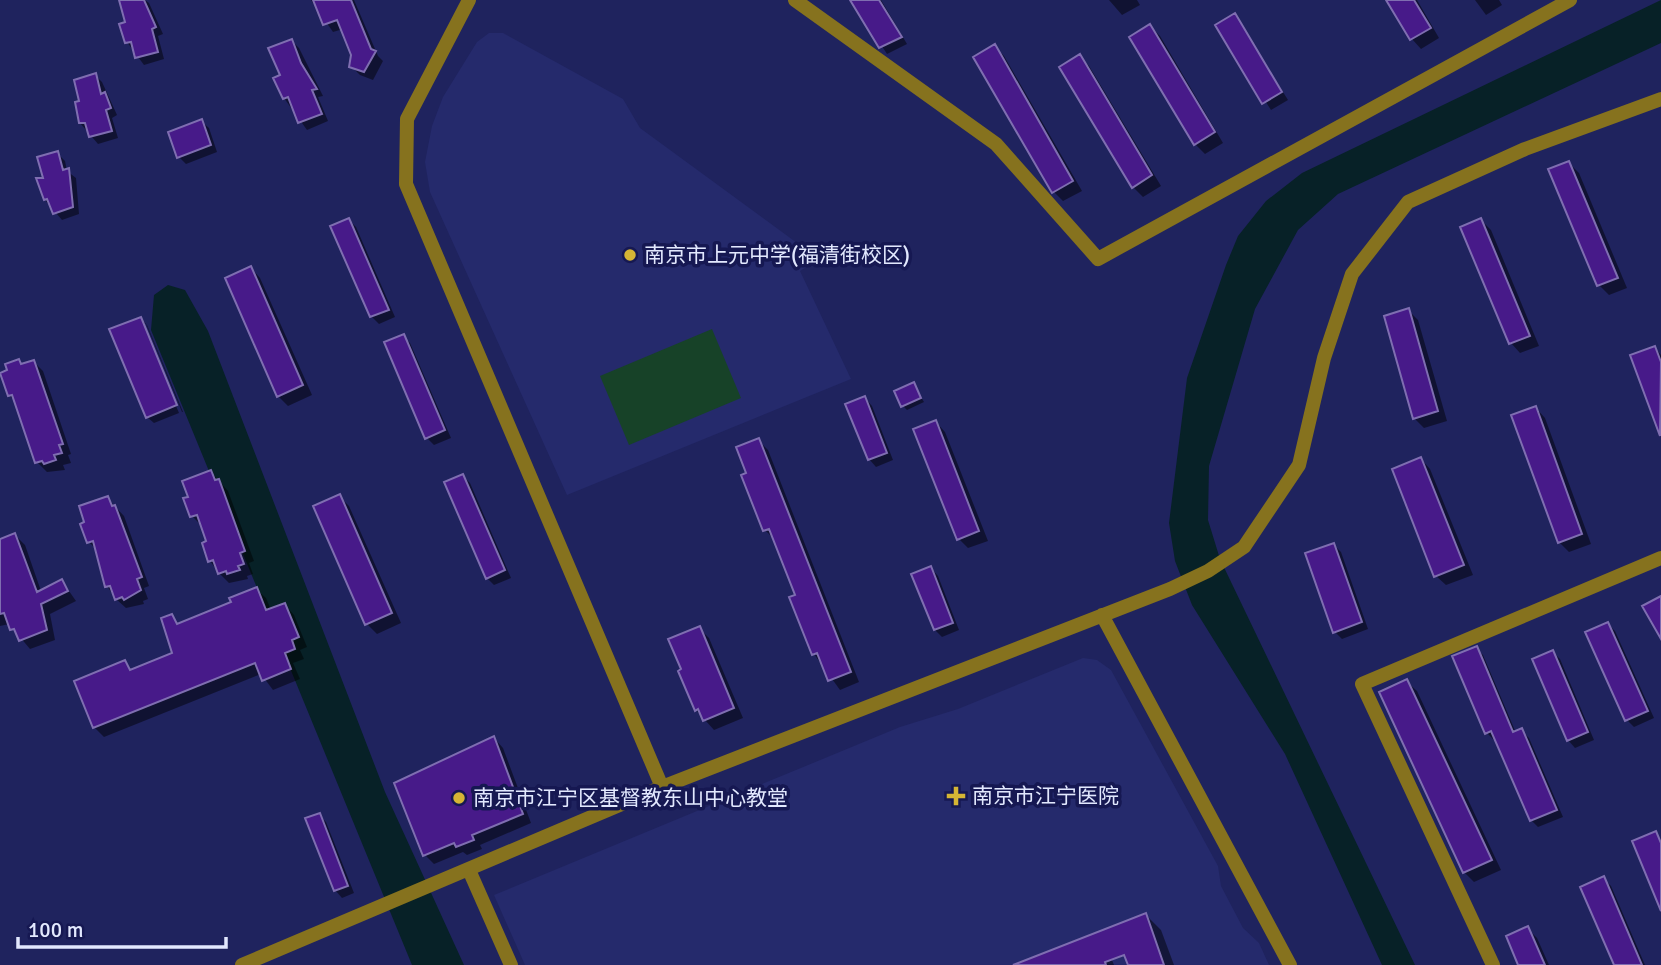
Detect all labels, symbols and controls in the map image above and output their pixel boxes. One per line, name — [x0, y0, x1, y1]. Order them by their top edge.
place label: 南京市上元中学(福清街校区) — [644, 242, 910, 268]
marker: 南京市上元中学(福清街校区) — [622, 247, 638, 263]
place label: 南京市江宁医院 — [972, 783, 1119, 809]
place label: 南京市江宁区基督教东山中心教堂 — [473, 785, 788, 811]
marker: 南京市江宁医院 — [946, 786, 966, 806]
marker: 南京市江宁区基督教东山中心教堂 — [451, 790, 467, 806]
scale bar — [18, 906, 226, 950]
text: 100 m — [28, 917, 83, 943]

